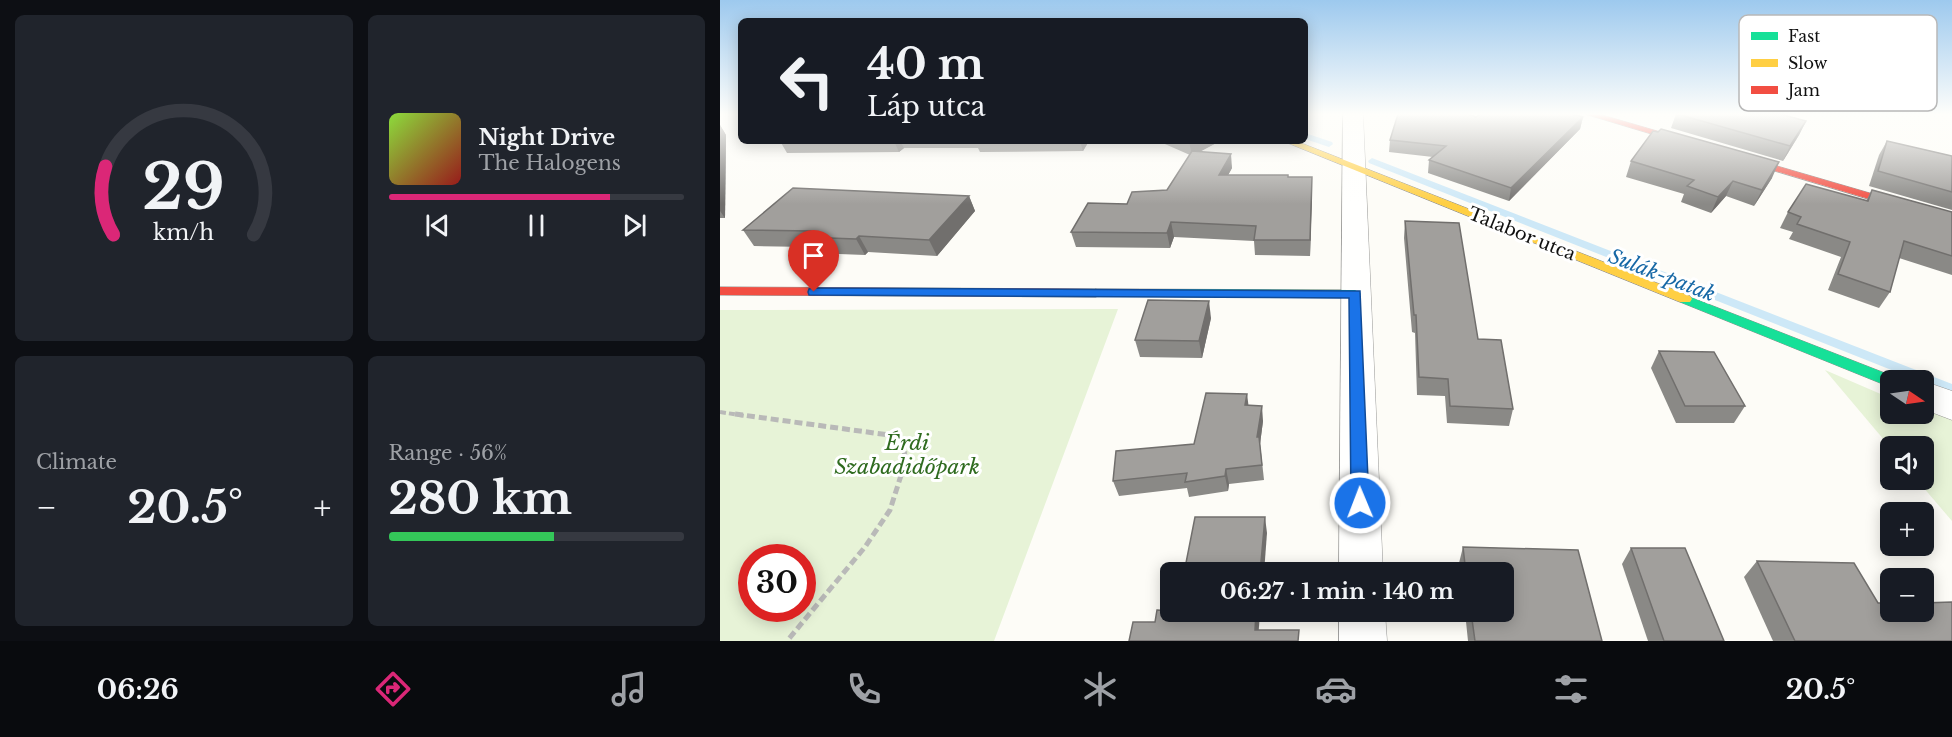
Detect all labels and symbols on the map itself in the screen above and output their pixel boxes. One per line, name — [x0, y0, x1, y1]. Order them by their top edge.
legend — [1739, 15, 1937, 111]
text: Fast — [1788, 26, 1820, 46]
text: Slow — [1788, 53, 1828, 73]
text: Jam — [1786, 80, 1820, 100]
street label: Talabor utca — [1465, 203, 1579, 266]
pin — [788, 230, 839, 292]
water label: Sulák-patak — [1605, 244, 1719, 306]
north arrow — [1880, 370, 1934, 424]
park label: Érdi Szabadidőpark — [834, 430, 980, 480]
position arrow — [1328, 471, 1392, 535]
speed limit sign: 30 — [738, 544, 816, 622]

